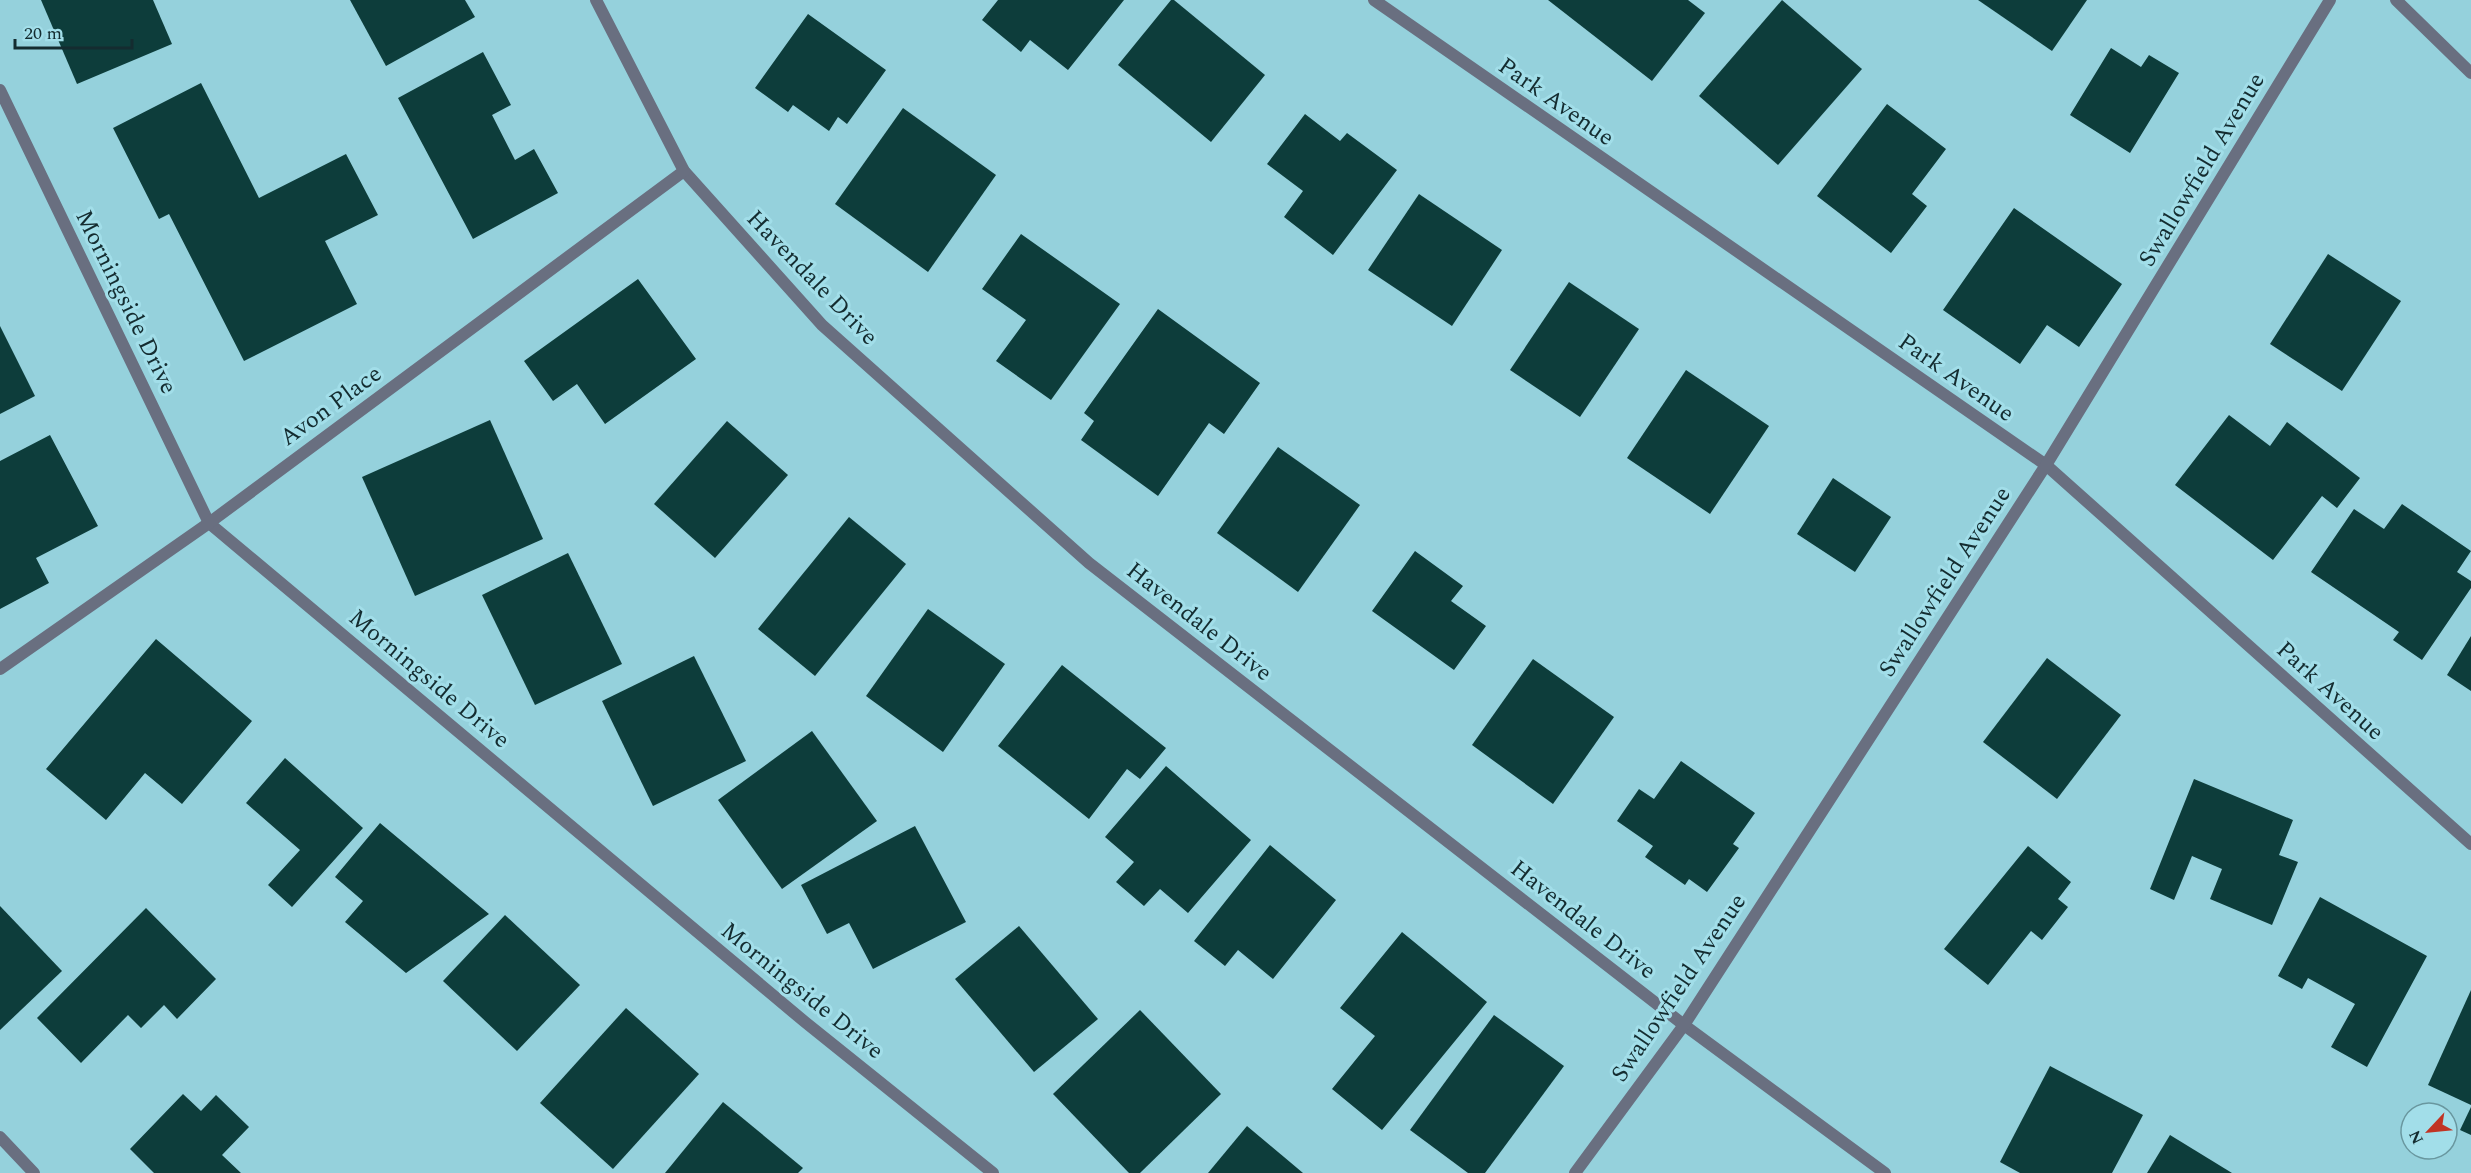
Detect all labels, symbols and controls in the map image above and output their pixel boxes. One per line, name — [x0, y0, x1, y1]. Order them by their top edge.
scale bar — [15, 12, 132, 50]
text: 20 m — [24, 20, 62, 47]
street label: Park Avenue — [1490, 49, 1622, 155]
street label: Swallowfield Avenue — [2130, 66, 2274, 274]
street label: Havendale Drive — [738, 202, 886, 354]
street label: Morningside Drive — [66, 204, 186, 400]
street label: Park Avenue — [1890, 325, 2022, 431]
street label: Avon Place — [272, 357, 390, 455]
street label: Swallowfield Avenue — [1870, 479, 2020, 685]
street label: Havendale Drive — [1118, 553, 1280, 691]
street label: Morningside Drive — [340, 601, 518, 757]
street label: Park Avenue — [2268, 633, 2392, 749]
street label: Havendale Drive — [1502, 851, 1664, 989]
street label: Swallowfield Avenue — [1602, 886, 1756, 1090]
street label: Morningside Drive — [712, 914, 892, 1068]
north arrow — [2399, 1101, 2459, 1161]
text: N — [2403, 1126, 2430, 1148]

